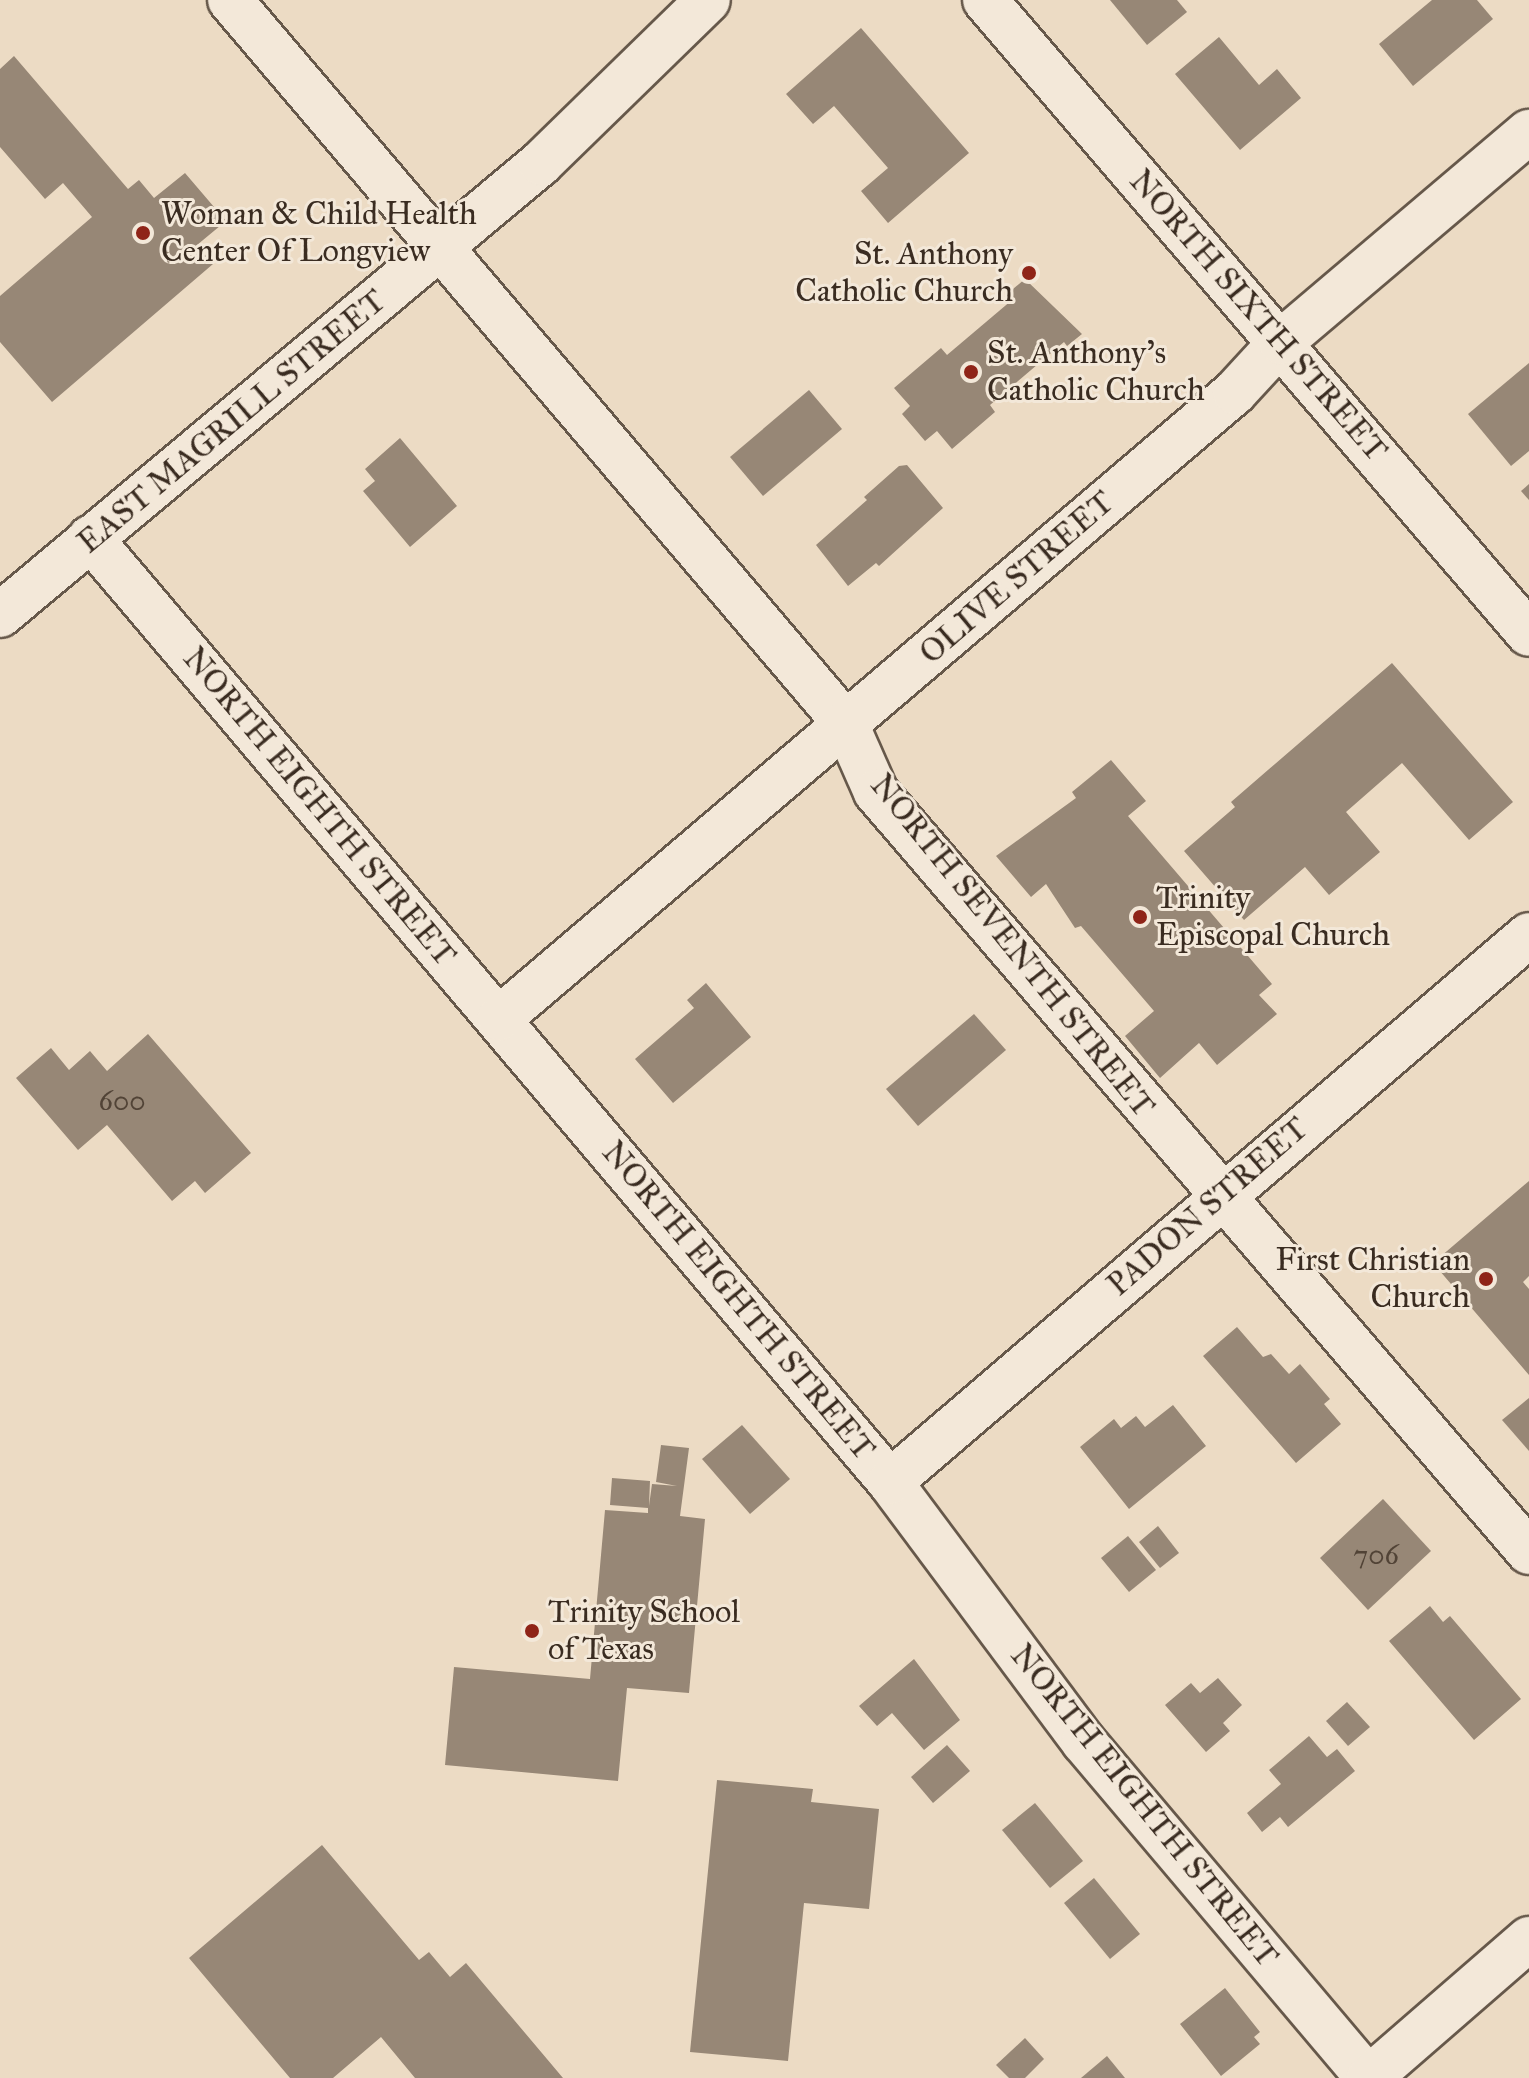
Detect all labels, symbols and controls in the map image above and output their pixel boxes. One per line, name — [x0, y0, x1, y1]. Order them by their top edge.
street label: NORTH SIXTH STREET — [1121, 162, 1395, 470]
place label: Woman & Child Health Center Of Longview — [161, 196, 477, 271]
marker: Woman & Child Health Center Of Longview — [132, 222, 154, 244]
place label: St. Anthony Catholic Church — [795, 236, 1013, 311]
marker: St. Anthony Catholic Church — [1020, 264, 1038, 282]
street label: EAST MAGRILL STREET — [70, 282, 394, 562]
place label: St. Anthony's Catholic Church — [987, 335, 1205, 410]
marker: St. Anthony's Catholic Church — [962, 363, 980, 381]
street label: OLIVE STREET — [912, 483, 1122, 673]
street label: NORTH EIGHTH STREET — [175, 640, 463, 974]
street label: NORTH SEVENTH STREET — [862, 767, 1162, 1125]
place label: Trinity Episcopal Church — [1156, 880, 1390, 955]
marker: Trinity Episcopal Church — [1131, 908, 1149, 926]
house number: 600 — [99, 1084, 145, 1118]
street label: PADON STREET — [1100, 1110, 1316, 1304]
street label: NORTH EIGHTH STREET — [594, 1134, 882, 1468]
place label: First Christian Church — [1275, 1242, 1470, 1317]
marker: First Christian Church — [1477, 1270, 1495, 1288]
house number: 706 — [1353, 1538, 1399, 1572]
place label: Trinity School of Texas — [548, 1594, 740, 1669]
marker: Trinity School of Texas — [523, 1622, 541, 1640]
street label: NORTH EIGHTH STREET — [1002, 1637, 1286, 1975]

